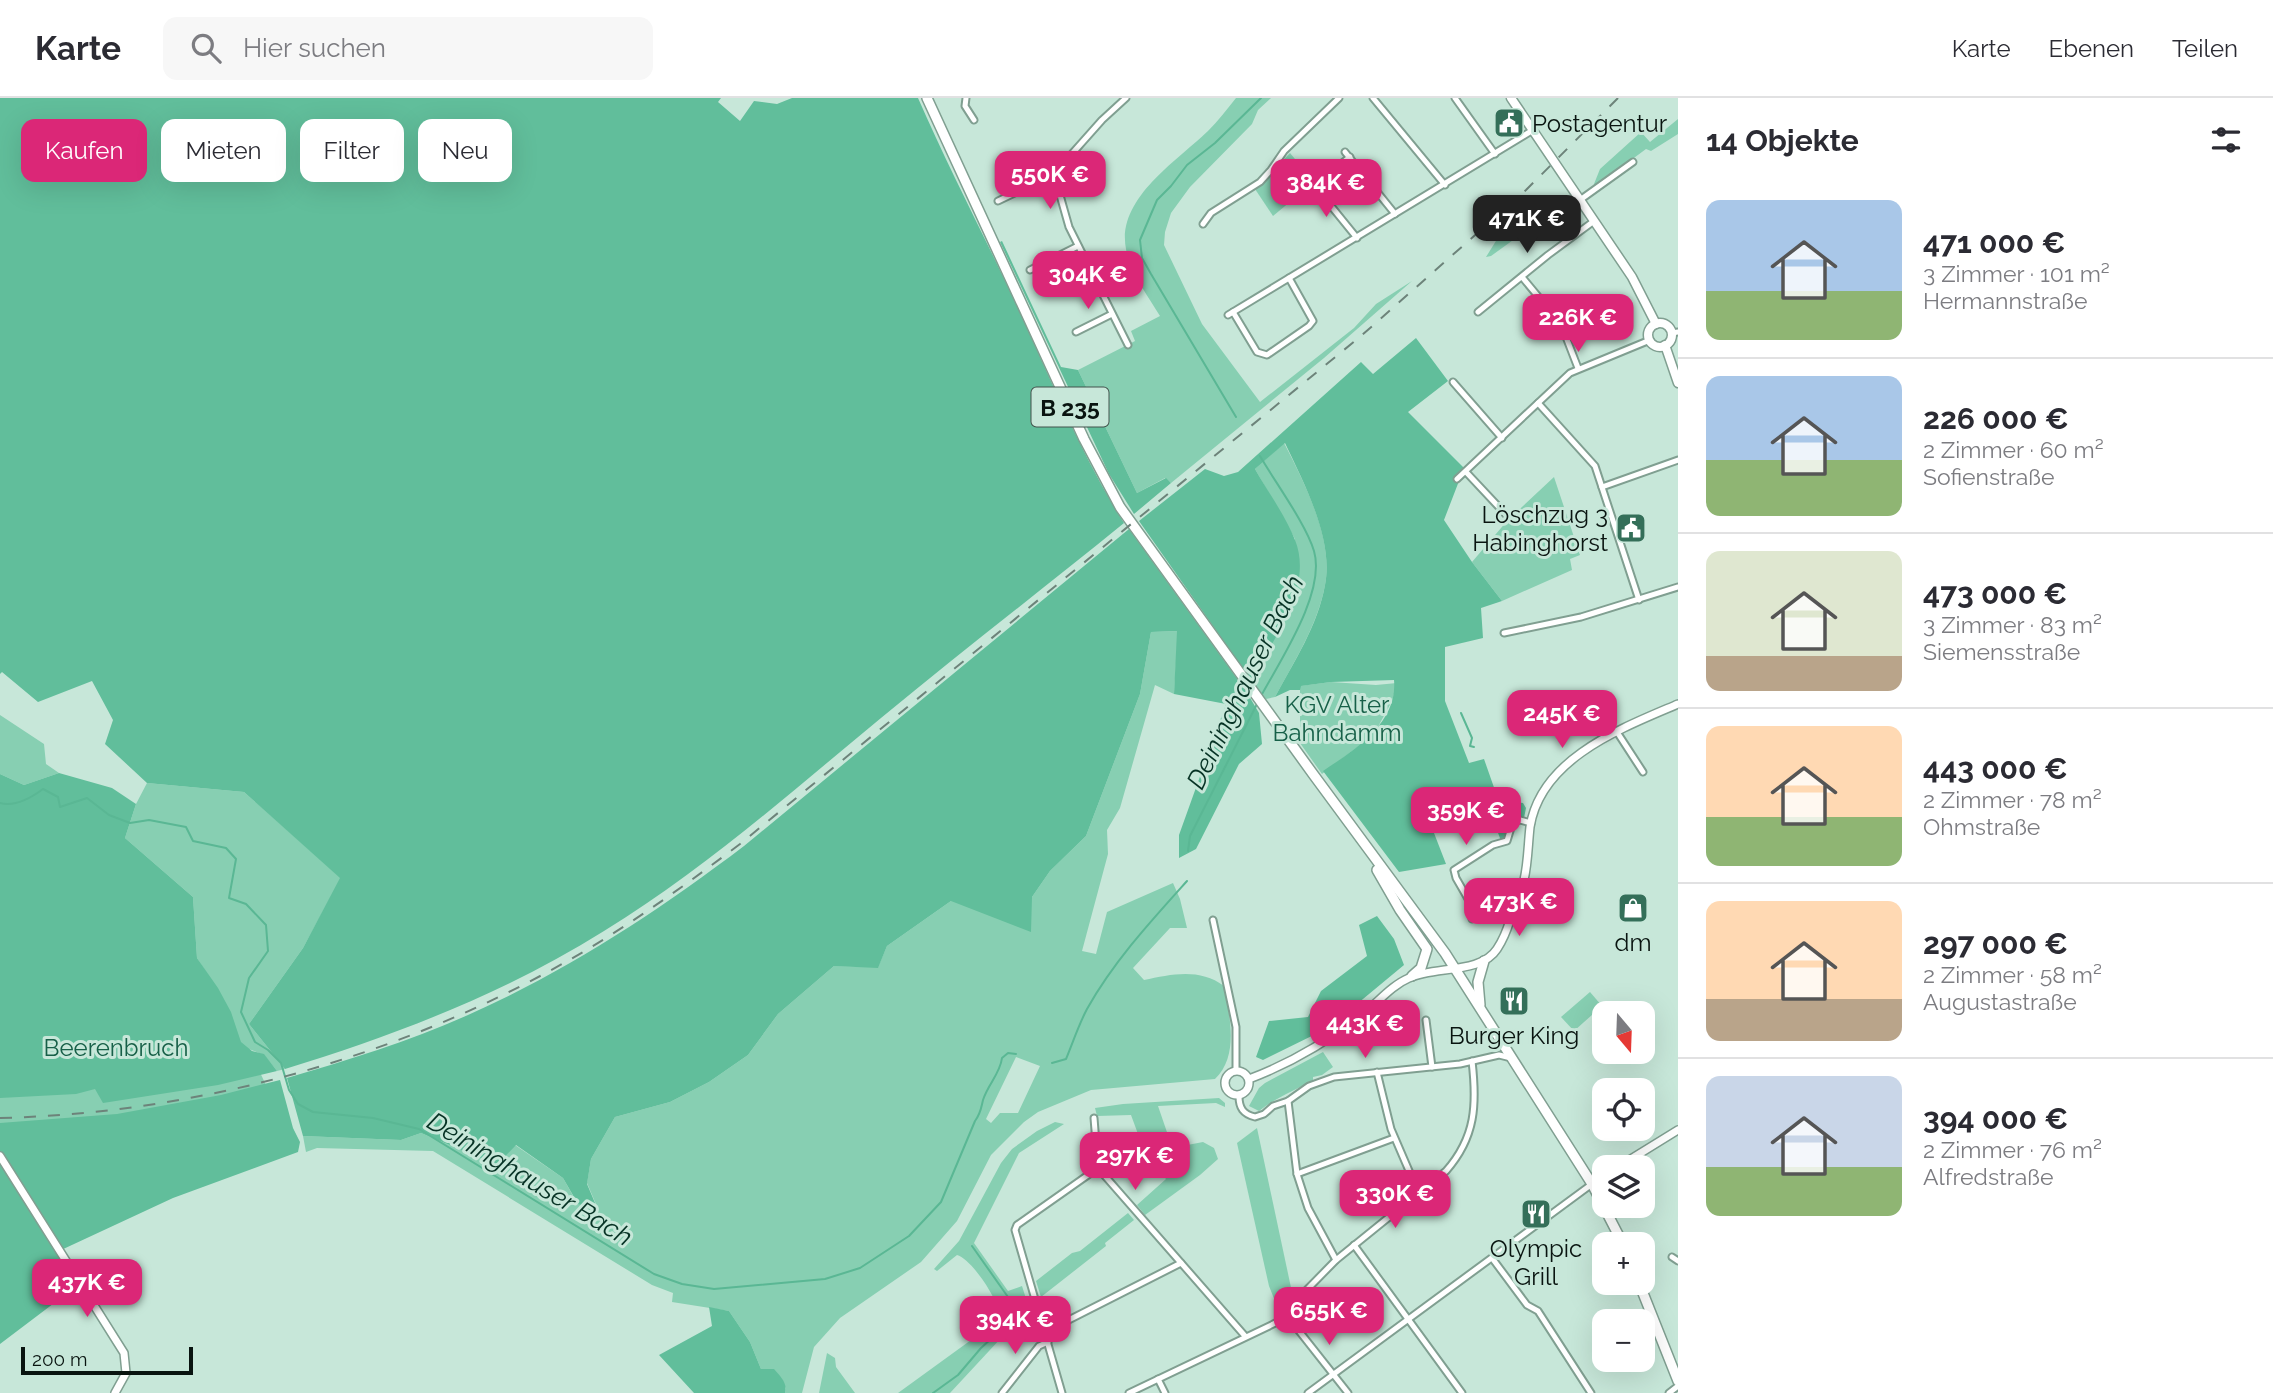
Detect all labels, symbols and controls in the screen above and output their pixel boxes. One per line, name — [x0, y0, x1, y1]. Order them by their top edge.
search box — [163, 17, 653, 80]
text: Karte — [35, 29, 121, 68]
icon: search — [187, 29, 225, 67]
text: Hier suchen — [243, 33, 386, 63]
text: Karte — [1952, 34, 2011, 63]
text: Ebenen — [2049, 34, 2134, 63]
text: Teilen — [2172, 34, 2238, 63]
public building icon: Postagentur — [1492, 106, 1526, 140]
place label: Postagentur — [1532, 109, 1668, 138]
chip: Kaufen — [21, 119, 147, 182]
chip: Mieten — [161, 119, 286, 182]
chip: Filter — [300, 119, 404, 182]
chip: Neu — [418, 119, 512, 182]
icon: filters — [2207, 121, 2245, 159]
text: 14 Objekte — [1706, 123, 1859, 158]
pin: 550K € — [993, 152, 1107, 211]
pin: 384K € — [1269, 159, 1383, 219]
text: 550K € — [1011, 160, 1089, 187]
text: 384K € — [1287, 168, 1365, 195]
pin: 471K € — [1470, 195, 1584, 255]
text: 471K € — [1489, 204, 1565, 231]
text: 471 000 € — [1923, 225, 2065, 260]
icon: home — [1762, 228, 1846, 312]
pin: 304K € — [1031, 252, 1145, 311]
text: 304K € — [1048, 260, 1128, 287]
text: 3 Zimmer · 101 m² — [1923, 260, 2110, 287]
text: Hermannstraße — [1923, 287, 2087, 314]
pin: 226K € — [1521, 294, 1635, 354]
text: 226K € — [1539, 303, 1617, 330]
road number: B 235 — [1032, 388, 1108, 426]
text: 226 000 € — [1923, 401, 2069, 436]
icon: home — [1762, 404, 1846, 488]
text: 2 Zimmer · 60 m² — [1923, 436, 2104, 463]
text: Sofienstraße — [1923, 463, 2055, 490]
place label: Löschzug 3 Habinghorst — [1472, 500, 1608, 557]
public building icon: Löschzug 3 Habinghorst — [1614, 511, 1648, 545]
water label: Deininghauser Bach — [1180, 570, 1310, 794]
text: 473 000 € — [1923, 576, 2067, 611]
icon: home — [1762, 579, 1846, 663]
text: 3 Zimmer · 83 m² — [1923, 611, 2102, 638]
text: Siemensstraße — [1923, 638, 2080, 665]
park label: KGV Alter Bahndamm — [1272, 690, 1402, 747]
pin: 245K € — [1505, 690, 1619, 750]
text: 245K € — [1523, 699, 1601, 726]
text: 443 000 € — [1923, 751, 2068, 786]
icon: home — [1762, 754, 1846, 838]
text: 2 Zimmer · 78 m² — [1923, 786, 2102, 813]
pin: 359K € — [1409, 788, 1523, 847]
text: 359K € — [1427, 796, 1505, 823]
text: Ohmstraße — [1923, 813, 2040, 840]
pin: 473K € — [1462, 878, 1576, 938]
text: 473K € — [1480, 887, 1558, 914]
shop icon: dm — [1616, 891, 1650, 925]
text: 297 000 € — [1923, 926, 2068, 961]
place label: dm — [1615, 928, 1651, 957]
icon: home — [1762, 929, 1846, 1013]
text: 2 Zimmer · 58 m² — [1923, 961, 2102, 988]
restaurant icon: Burger King — [1497, 984, 1531, 1018]
text: Augustastraße — [1923, 988, 2077, 1015]
pin: 443K € — [1308, 1000, 1422, 1060]
north arrow — [1592, 1001, 1656, 1064]
map controls — [1592, 1001, 1655, 1372]
text: 443K € — [1326, 1009, 1404, 1036]
place label: Burger King — [1449, 1021, 1579, 1050]
park label: Beerenbruch — [44, 1033, 188, 1062]
button: locate — [1592, 1078, 1655, 1141]
text: 394 000 € — [1923, 1101, 2068, 1136]
icon: home — [1762, 1104, 1846, 1188]
water label: Deininghauser Bach — [422, 1106, 638, 1252]
pin: 297K € — [1078, 1132, 1192, 1192]
text: 2 Zimmer · 76 m² — [1923, 1136, 2102, 1163]
text: 297K € — [1096, 1141, 1174, 1168]
button: layers — [1592, 1155, 1655, 1218]
text: Alfredstraße — [1923, 1163, 2053, 1190]
pin: 330K € — [1338, 1170, 1452, 1230]
text: 330K € — [1356, 1179, 1434, 1206]
restaurant icon: Olympic Grill — [1519, 1197, 1553, 1231]
button: + — [1592, 1232, 1655, 1295]
place label: Olympic Grill — [1490, 1234, 1582, 1291]
pin: 437K € — [30, 1260, 144, 1319]
text: 437K € — [48, 1268, 126, 1295]
pin: 655K € — [1272, 1288, 1386, 1347]
pin: 394K € — [958, 1296, 1072, 1356]
text: 655K € — [1290, 1296, 1368, 1323]
text: 394K € — [976, 1305, 1054, 1332]
button: − — [1592, 1309, 1655, 1372]
scale bar — [21, 1344, 192, 1376]
text: 200 m — [32, 1348, 87, 1370]

